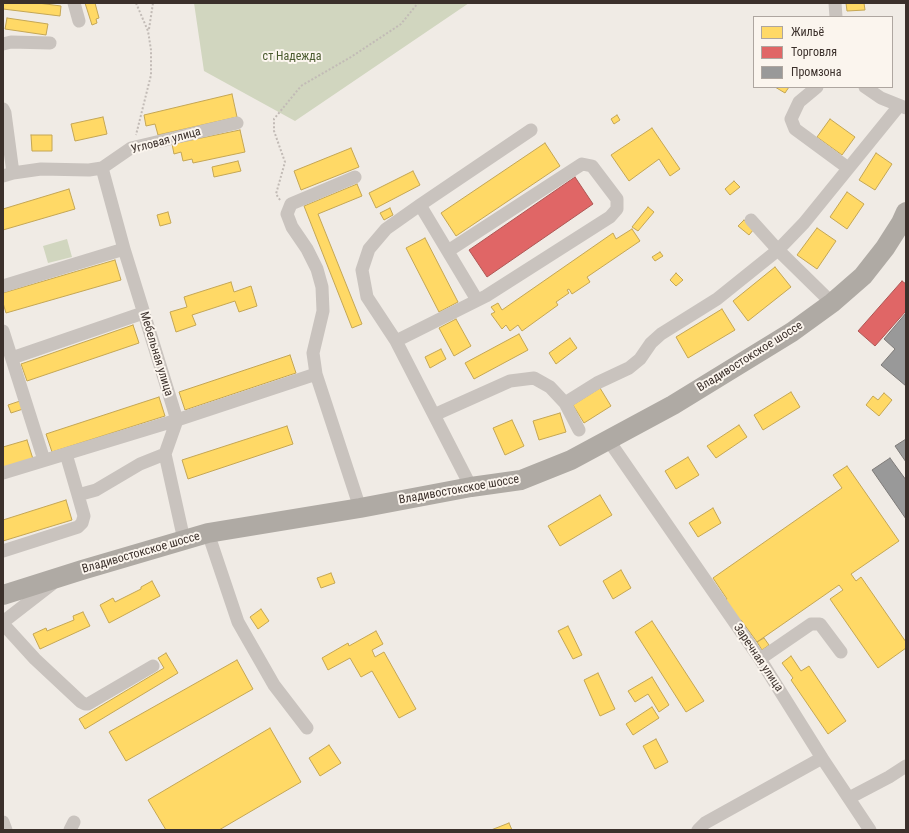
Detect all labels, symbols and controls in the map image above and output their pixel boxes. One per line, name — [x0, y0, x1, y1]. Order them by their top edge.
legend — [753, 16, 893, 88]
text: Жильё — [791, 25, 824, 39]
text: Торговля — [791, 45, 837, 59]
park label: ст Надежда — [263, 50, 321, 64]
text: Промзона — [791, 65, 841, 79]
street label: Угловая улица — [130, 125, 202, 157]
street label: Мебельная улица — [136, 310, 176, 398]
street label: Владивостокское шоссе — [694, 319, 806, 395]
street label: Владивостокское шоссе — [398, 472, 520, 508]
street label: Владивостокское шоссе — [80, 529, 202, 577]
street label: Заречная улица — [730, 621, 786, 695]

